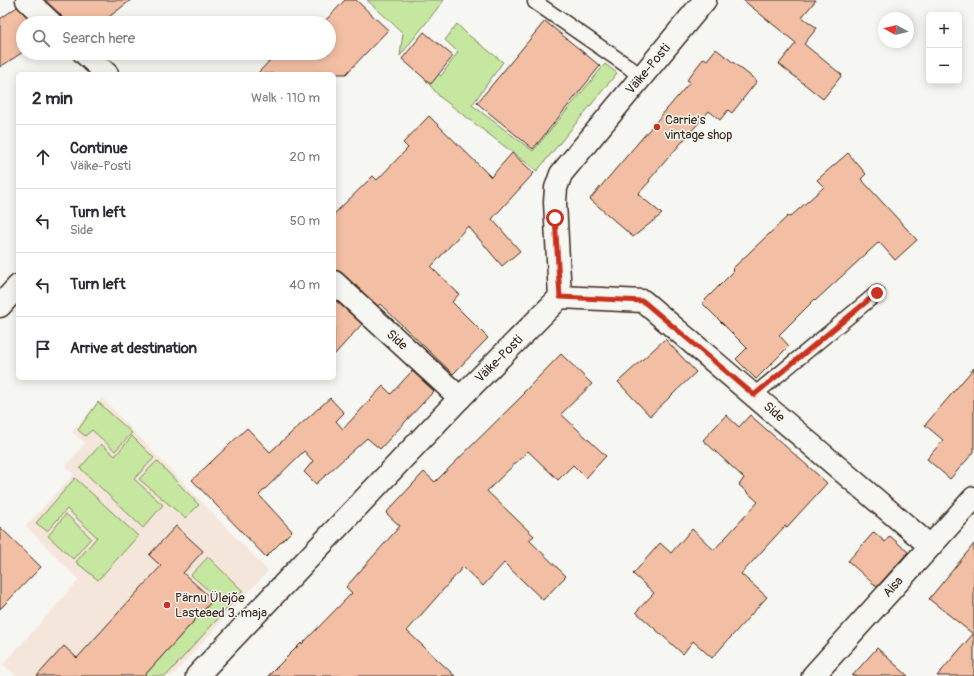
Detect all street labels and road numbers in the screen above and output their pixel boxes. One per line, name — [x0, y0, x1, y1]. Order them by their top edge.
street label: Väike-Posti — [622, 41, 674, 97]
street label: Side — [383, 326, 411, 354]
street label: Väike-Posti — [472, 332, 526, 386]
street label: Side — [760, 398, 788, 426]
street label: Aisa — [879, 573, 907, 601]

